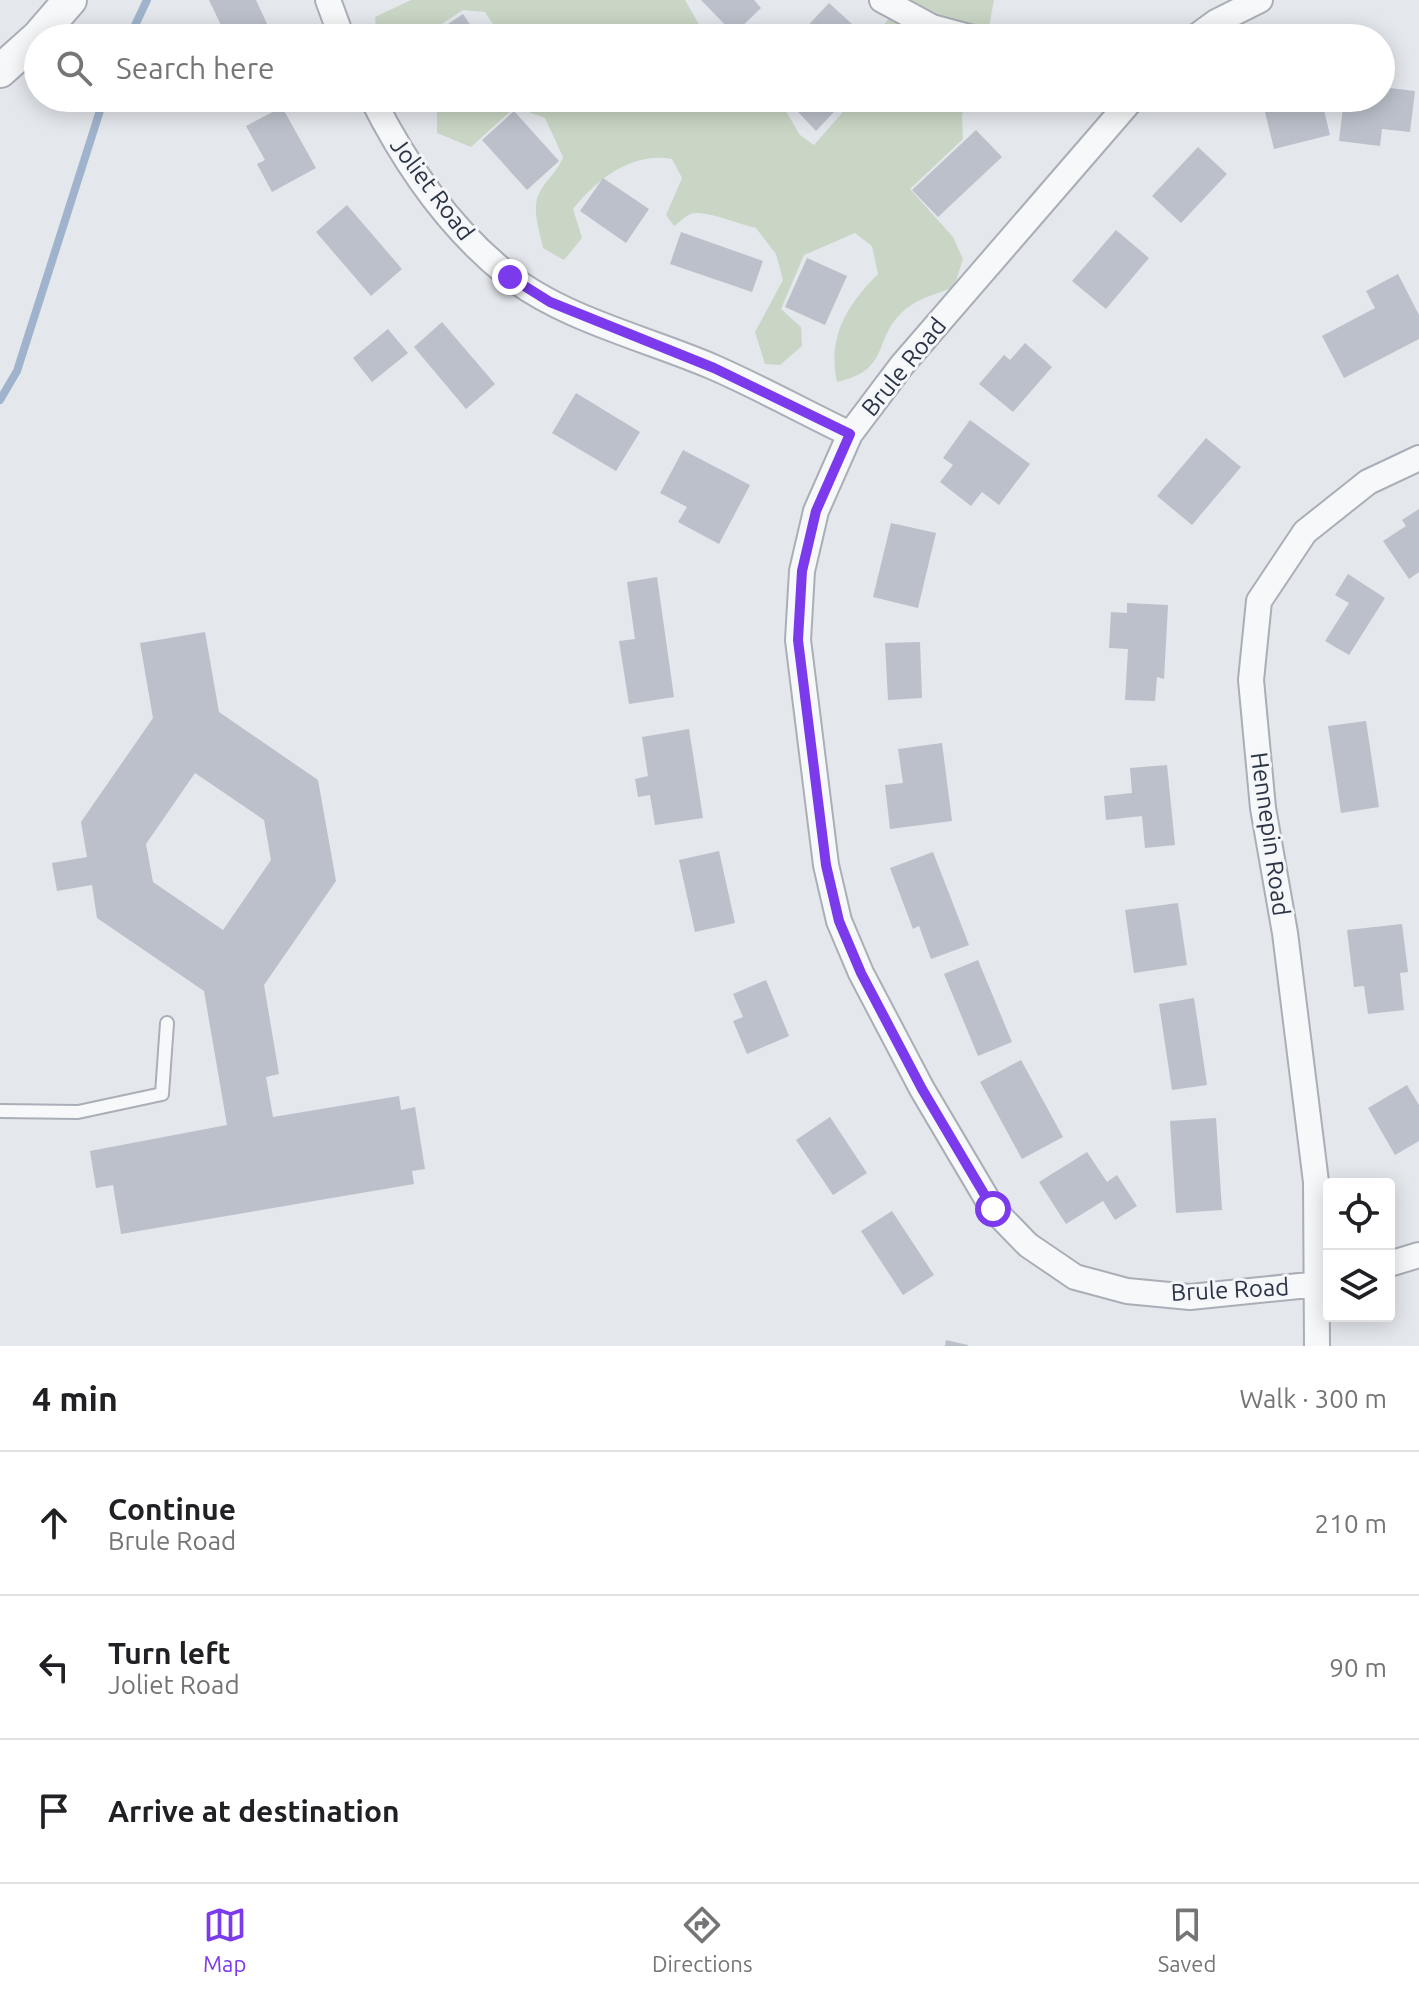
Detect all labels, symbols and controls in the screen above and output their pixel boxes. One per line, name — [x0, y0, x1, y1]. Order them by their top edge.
search box — [24, 24, 1395, 112]
icon: search — [52, 46, 96, 90]
text: Search here — [116, 51, 275, 85]
street label: Joliet Road — [385, 132, 480, 245]
route end — [492, 259, 528, 295]
street label: Brule Road — [856, 312, 951, 421]
street label: Hennepin Road — [1246, 750, 1295, 918]
map controls — [1323, 1178, 1395, 1322]
button: locate — [1323, 1178, 1395, 1250]
route start — [975, 1191, 1011, 1227]
button: layers — [1323, 1250, 1395, 1322]
street label: Brule Road — [1170, 1273, 1290, 1306]
text: 4 min — [32, 1379, 118, 1417]
text: Walk · 300 m — [1239, 1384, 1387, 1413]
text: Continue — [108, 1492, 236, 1526]
icon: ahead — [32, 1501, 76, 1545]
text: 210 m — [1315, 1509, 1387, 1538]
text: Brule Road — [108, 1526, 236, 1555]
text: Turn left — [108, 1636, 230, 1670]
icon: left — [32, 1645, 76, 1689]
text: 90 m — [1329, 1653, 1387, 1682]
text: Joliet Road — [108, 1670, 240, 1699]
icon: arrive — [32, 1789, 76, 1833]
text: Arrive at destination — [108, 1794, 400, 1828]
tab: Map — [203, 1903, 247, 1976]
tab: Directions — [652, 1903, 752, 1976]
tab: Saved — [1158, 1903, 1216, 1976]

